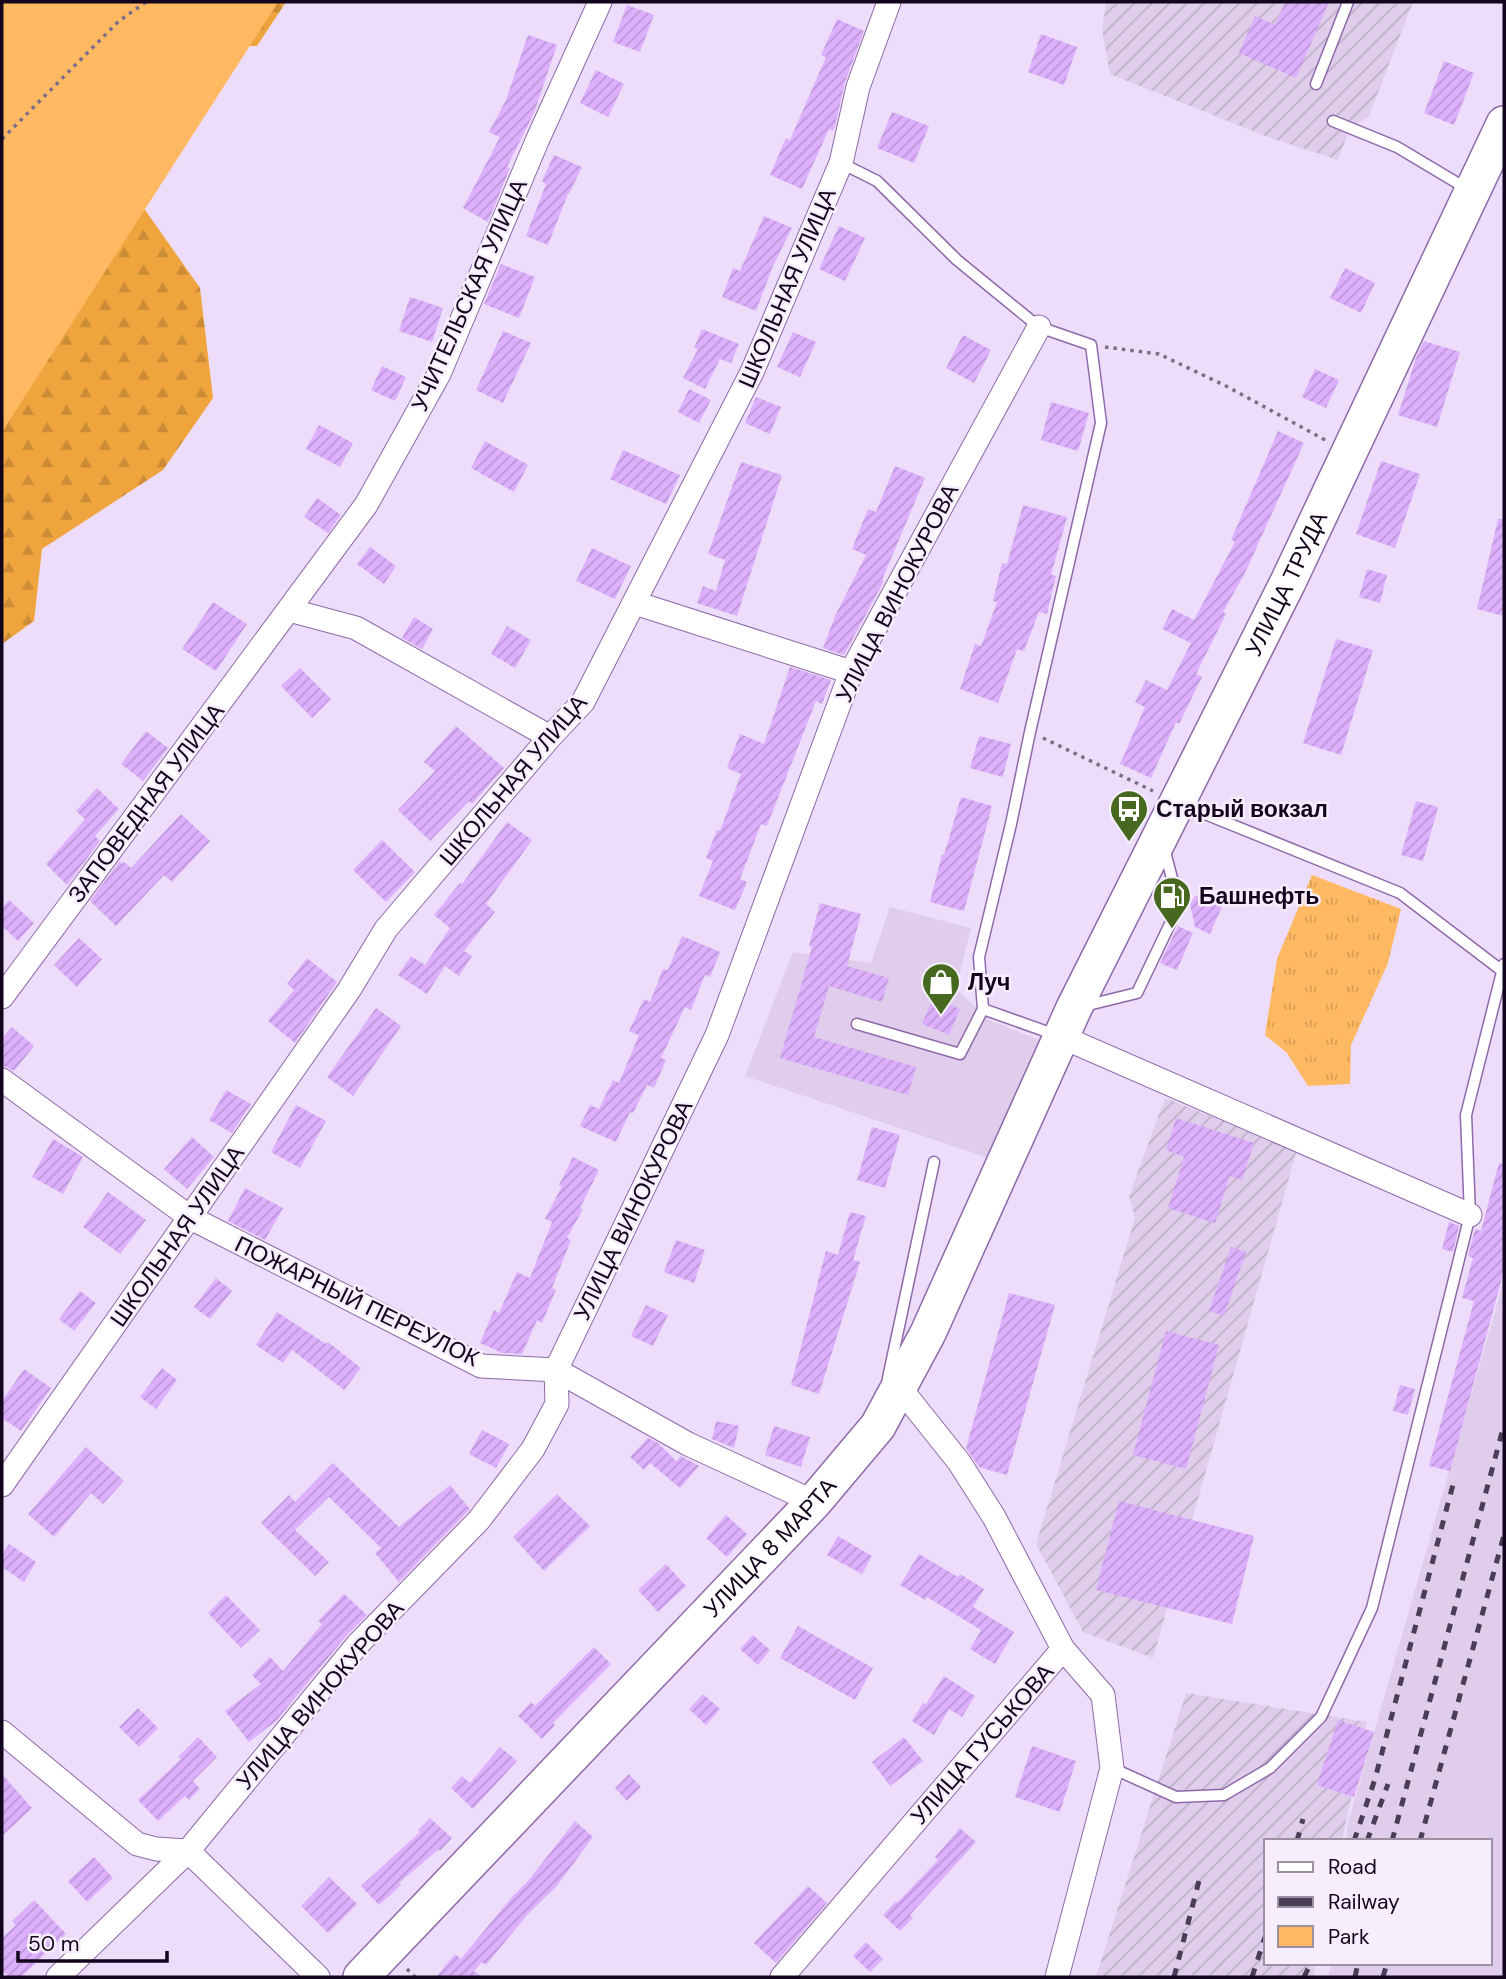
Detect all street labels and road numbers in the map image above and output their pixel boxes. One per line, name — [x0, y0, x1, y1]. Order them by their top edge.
street label: УЧИТЕЛЬСКАЯ УЛИЦА — [404, 173, 534, 416]
street label: ШКОЛЬНАЯ УЛИЦА — [731, 183, 843, 393]
street label: УЛИЦА ВИНОКУРОВА — [829, 478, 965, 707]
street label: УЛИЦА ТРУДА — [1238, 506, 1334, 661]
street label: ШКОЛЬНАЯ УЛИЦА — [433, 688, 594, 872]
street label: ЗАПОВЕДНАЯ УЛИЦА — [61, 697, 231, 909]
street label: УЛИЦА ВИНОКУРОВА — [567, 1094, 700, 1325]
street label: ШКОЛЬНАЯ УЛИЦА — [103, 1139, 251, 1332]
street label: ПОЖАРНЫЙ ПЕРЕУЛОК — [230, 1229, 485, 1374]
street label: УЛИЦА 8 МАРТА — [697, 1471, 844, 1624]
street label: УЛИЦА ВИНОКУРОВА — [230, 1594, 411, 1796]
street label: УЛИЦА ГУСЬКОВА — [904, 1657, 1061, 1831]

